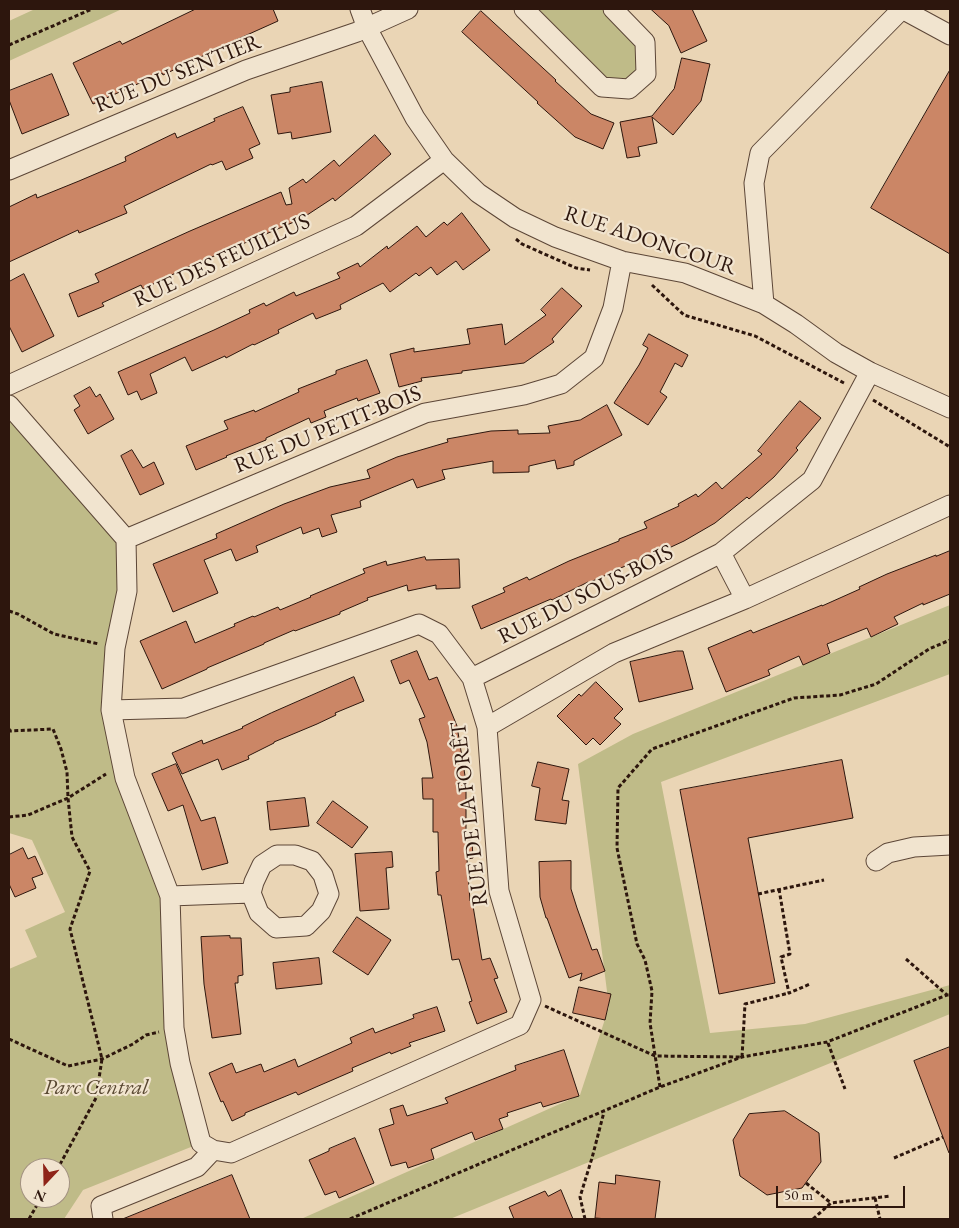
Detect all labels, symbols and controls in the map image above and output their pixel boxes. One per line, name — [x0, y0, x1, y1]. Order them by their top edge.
street label: RUE DU SENTIER — [91, 29, 265, 119]
street label: RUE ADONCOUR — [561, 201, 739, 281]
street label: RUE DES FEUILLUS — [129, 208, 315, 314]
street label: RUE DU PETIT-BOIS — [231, 380, 425, 480]
street label: RUE DU SOUS-BOIS — [494, 539, 678, 651]
street label: RUE DE LA FORÊT — [446, 720, 494, 908]
park label: Parc Central — [44, 1075, 148, 1101]
north arrow — [20, 1158, 70, 1208]
scale bar — [779, 1176, 908, 1208]
text: 50 m — [784, 1185, 813, 1204]
text: N — [31, 1186, 49, 1207]

